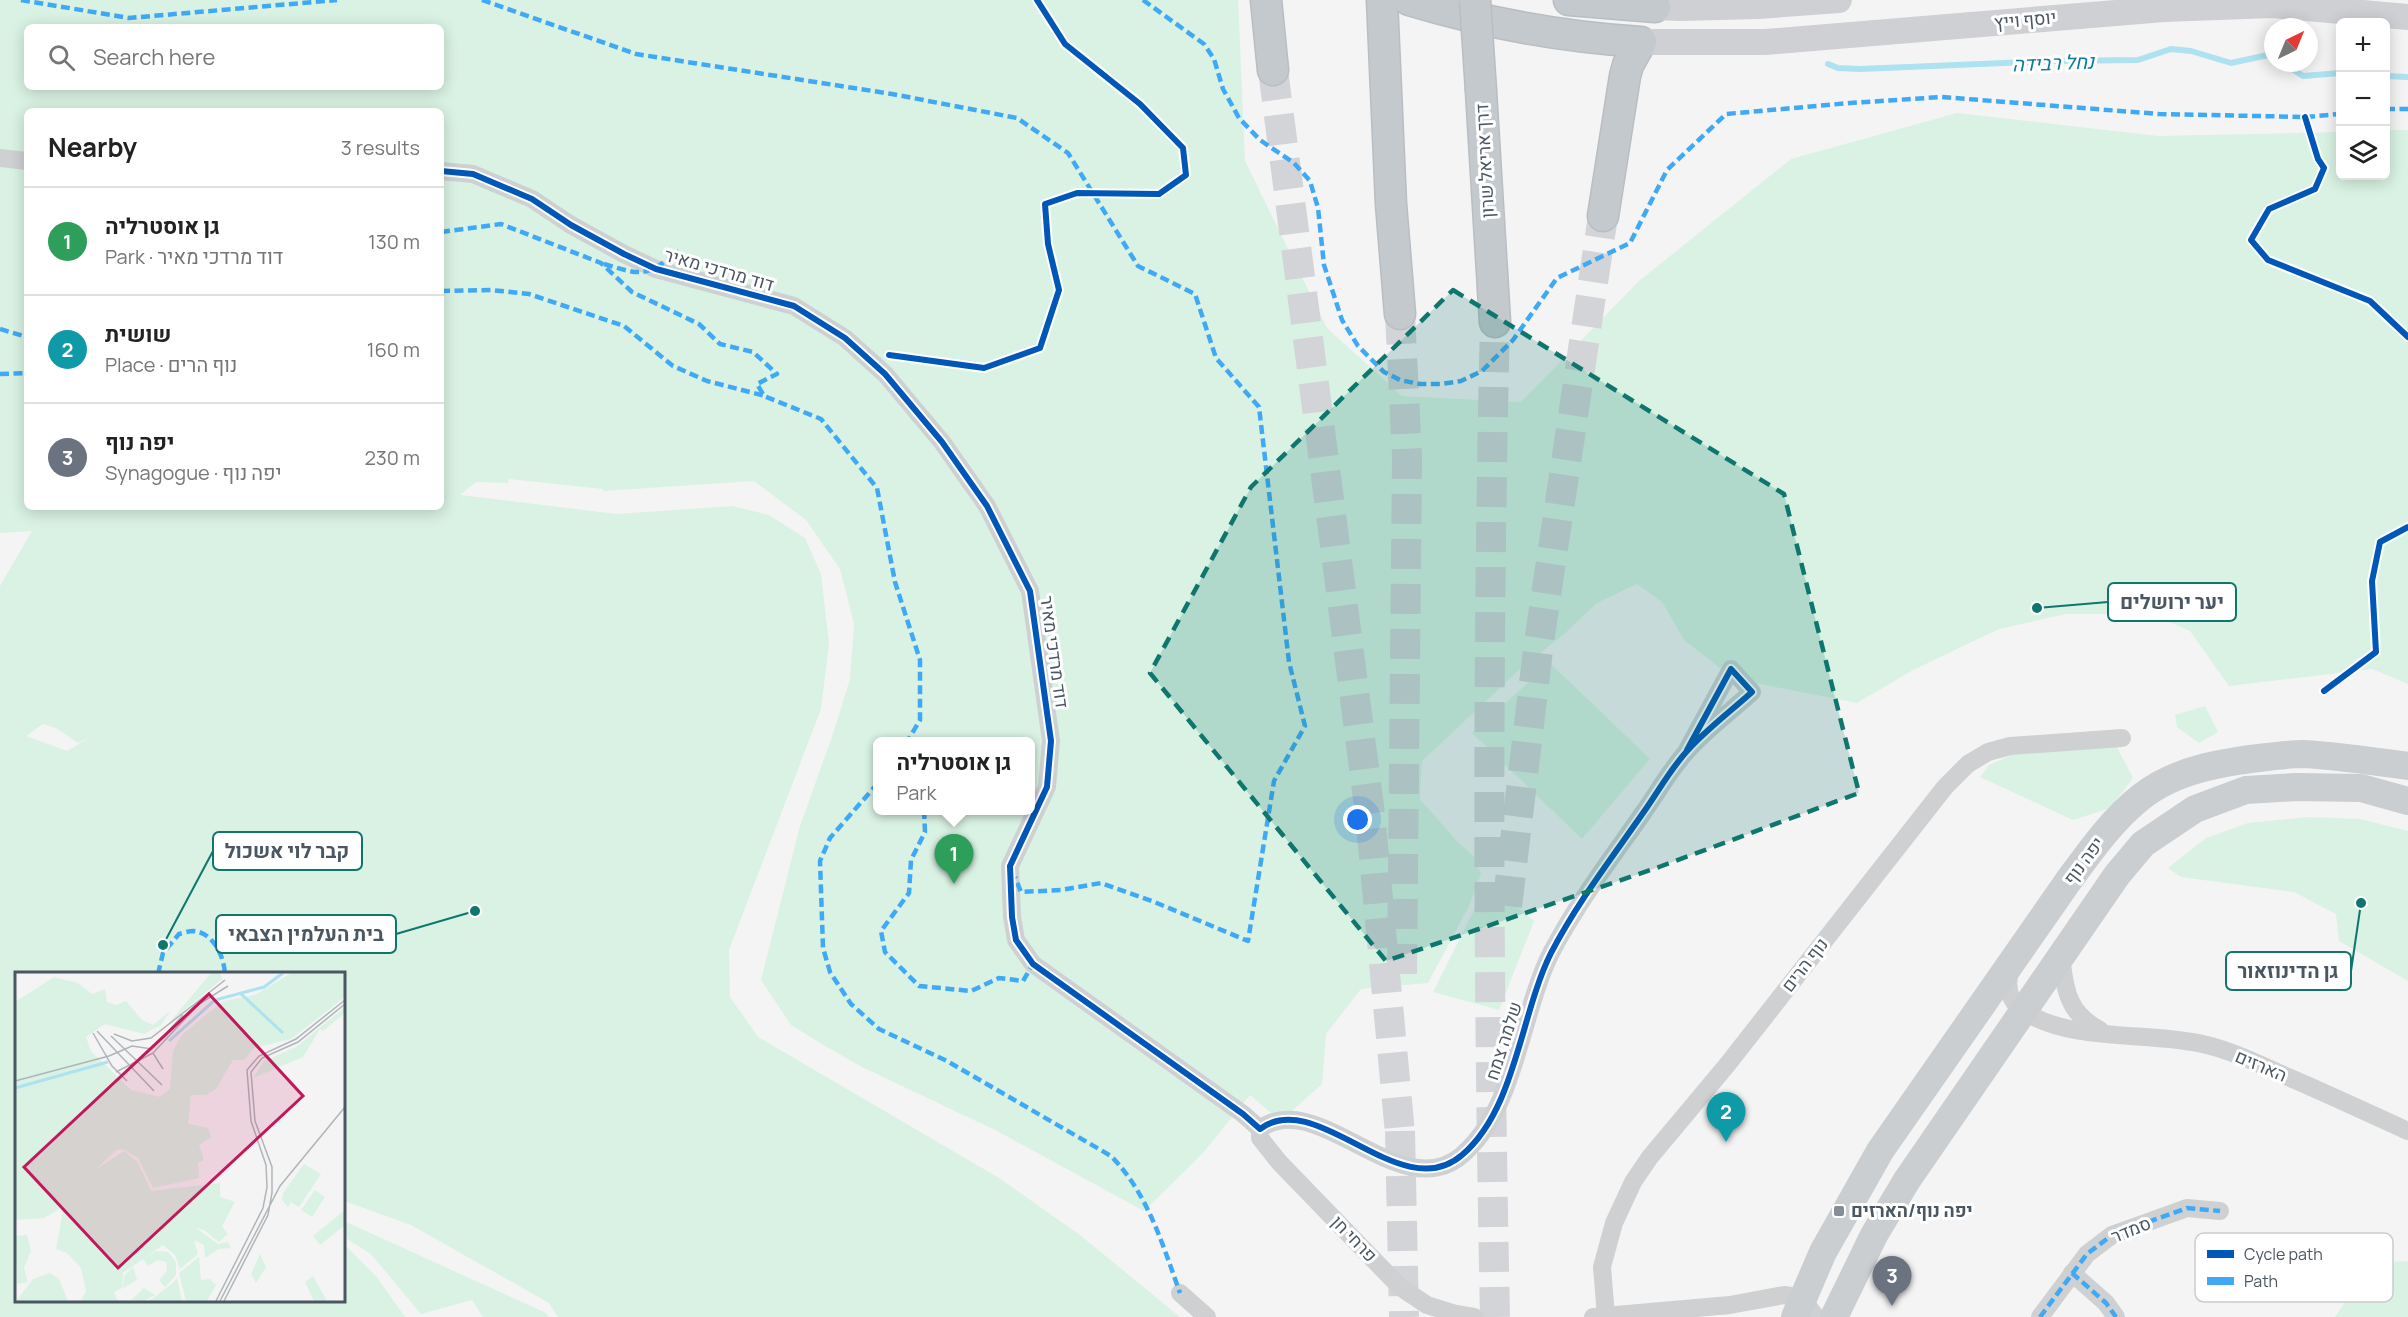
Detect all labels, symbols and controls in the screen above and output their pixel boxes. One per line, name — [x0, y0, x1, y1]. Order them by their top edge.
street label: יוסף וייץ — [1993, 4, 2057, 34]
north arrow — [2264, 18, 2318, 72]
map controls — [2336, 18, 2390, 180]
button: + — [2336, 18, 2390, 72]
search box — [24, 24, 444, 90]
icon: search — [45, 41, 78, 74]
text: Search here — [93, 42, 215, 72]
water label: נחל רבידה — [2011, 48, 2096, 77]
button: − — [2336, 72, 2390, 126]
street label: דרך אריאל שרון — [1469, 103, 1499, 219]
button: layers — [2336, 126, 2390, 180]
text: Nearby — [48, 129, 137, 165]
text: 3 results — [341, 134, 420, 161]
text: גן אוסטרליה — [105, 211, 220, 241]
text: 1 — [63, 228, 72, 255]
text: 130 m — [368, 228, 420, 255]
street label: דוד מרדכי מאיר — [662, 242, 777, 296]
text: Park · דוד מרדכי מאיר — [105, 243, 283, 270]
text: שושית — [105, 319, 171, 349]
text: 2 — [62, 336, 73, 363]
text: 160 m — [367, 336, 420, 363]
text: Place · נוף הרים — [105, 351, 237, 378]
text: יפה נוף — [105, 427, 175, 457]
text: 3 — [62, 444, 73, 471]
text: 230 m — [364, 444, 420, 471]
text: Synagogue · יפה נוף — [105, 459, 282, 486]
callout: יער ירושלים — [2108, 583, 2236, 621]
text: יער ירושלים — [2120, 588, 2224, 615]
street label: דוד מרדכי מאיר — [1035, 594, 1075, 710]
popup — [873, 737, 1035, 815]
text: גן אוסטרליה — [897, 747, 1011, 777]
text: Park — [897, 779, 936, 806]
your location — [1343, 805, 1372, 834]
callout: קבר לוי אשכול — [213, 832, 362, 870]
street label: יפה נוף — [2058, 832, 2109, 889]
pin: 1 — [934, 834, 974, 884]
text: קבר לוי אשכול — [225, 837, 349, 864]
callout: בית העלמין הצבאי — [216, 915, 396, 953]
text: בית העלמין הצבאי — [228, 920, 384, 947]
street label: נוף הרים — [1776, 932, 1833, 996]
callout: גן הדינוזאור — [2226, 952, 2351, 990]
text: גן הדינוזאור — [2237, 957, 2339, 984]
inset map — [15, 972, 345, 1302]
street label: שלמה צמח — [1479, 998, 1527, 1083]
street label: הארזים — [2232, 1043, 2291, 1087]
pin: 2 — [1706, 1092, 1746, 1142]
place label: יפה נוף/הארזים — [1851, 1198, 1973, 1222]
marker: יפה נוף/הארזים — [1832, 1204, 1846, 1218]
street label: פרחי חן — [1327, 1210, 1383, 1267]
street label: סמדר — [2107, 1210, 2154, 1248]
legend — [2195, 1233, 2393, 1302]
text: Cycle path — [2244, 1243, 2323, 1265]
pin: 3 — [1872, 1256, 1912, 1306]
text: Path — [2244, 1270, 2278, 1292]

